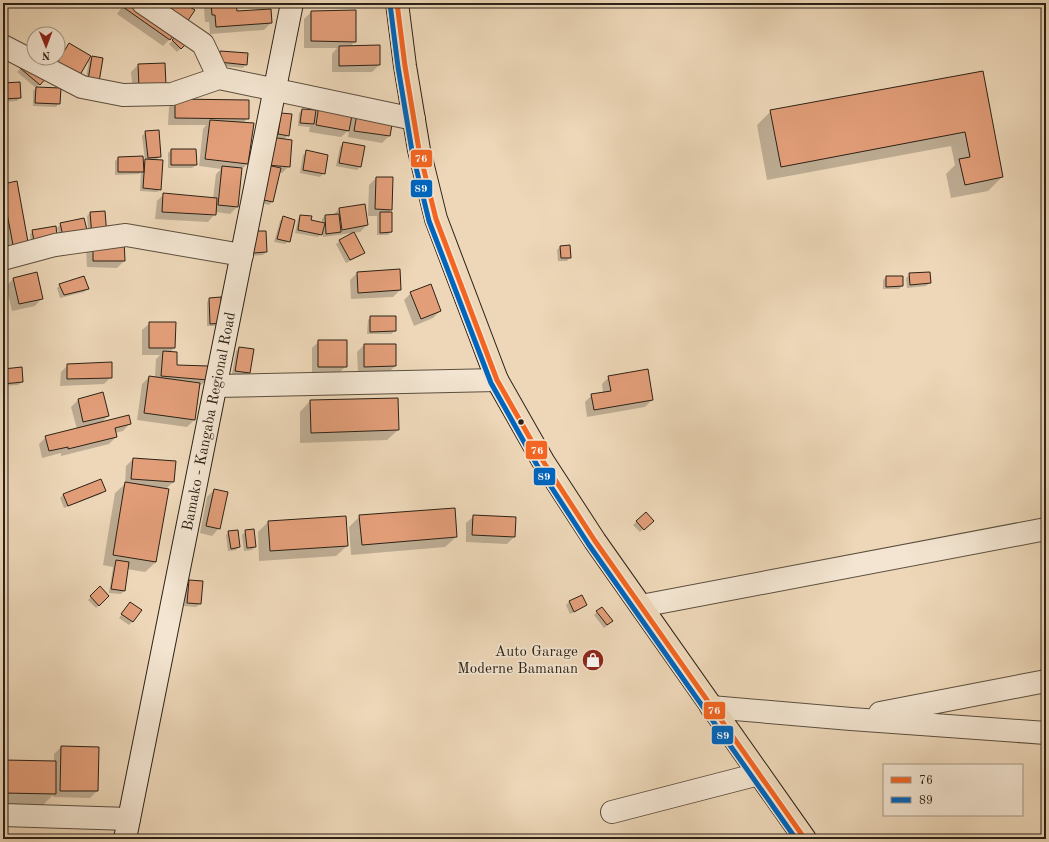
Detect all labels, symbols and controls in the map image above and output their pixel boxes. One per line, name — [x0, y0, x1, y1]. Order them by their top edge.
north arrow — [26, 26, 66, 66]
text: N — [41, 49, 50, 60]
line badge: 76 — [410, 149, 433, 168]
text: 76 — [415, 154, 427, 165]
line badge: 89 — [410, 179, 433, 198]
text: 89 — [415, 184, 427, 195]
street label: Bamako - Kangaba Regional Road — [181, 311, 239, 532]
unlabelled marker — [516, 417, 526, 427]
line badge: 76 — [525, 440, 548, 460]
text: 76 — [531, 446, 543, 457]
line badge: 89 — [533, 467, 556, 486]
text: 89 — [538, 472, 550, 483]
place label: Auto Garage Moderne Bamanan — [457, 645, 578, 677]
shop icon: Auto Garage Moderne Bamanan — [580, 647, 606, 673]
line badge: 76 — [703, 701, 726, 720]
text: 76 — [708, 706, 720, 717]
line badge: 89 — [711, 725, 734, 745]
text: 89 — [717, 731, 729, 742]
legend — [883, 764, 1023, 816]
text: 76 — [919, 775, 933, 787]
text: 89 — [919, 795, 933, 807]

